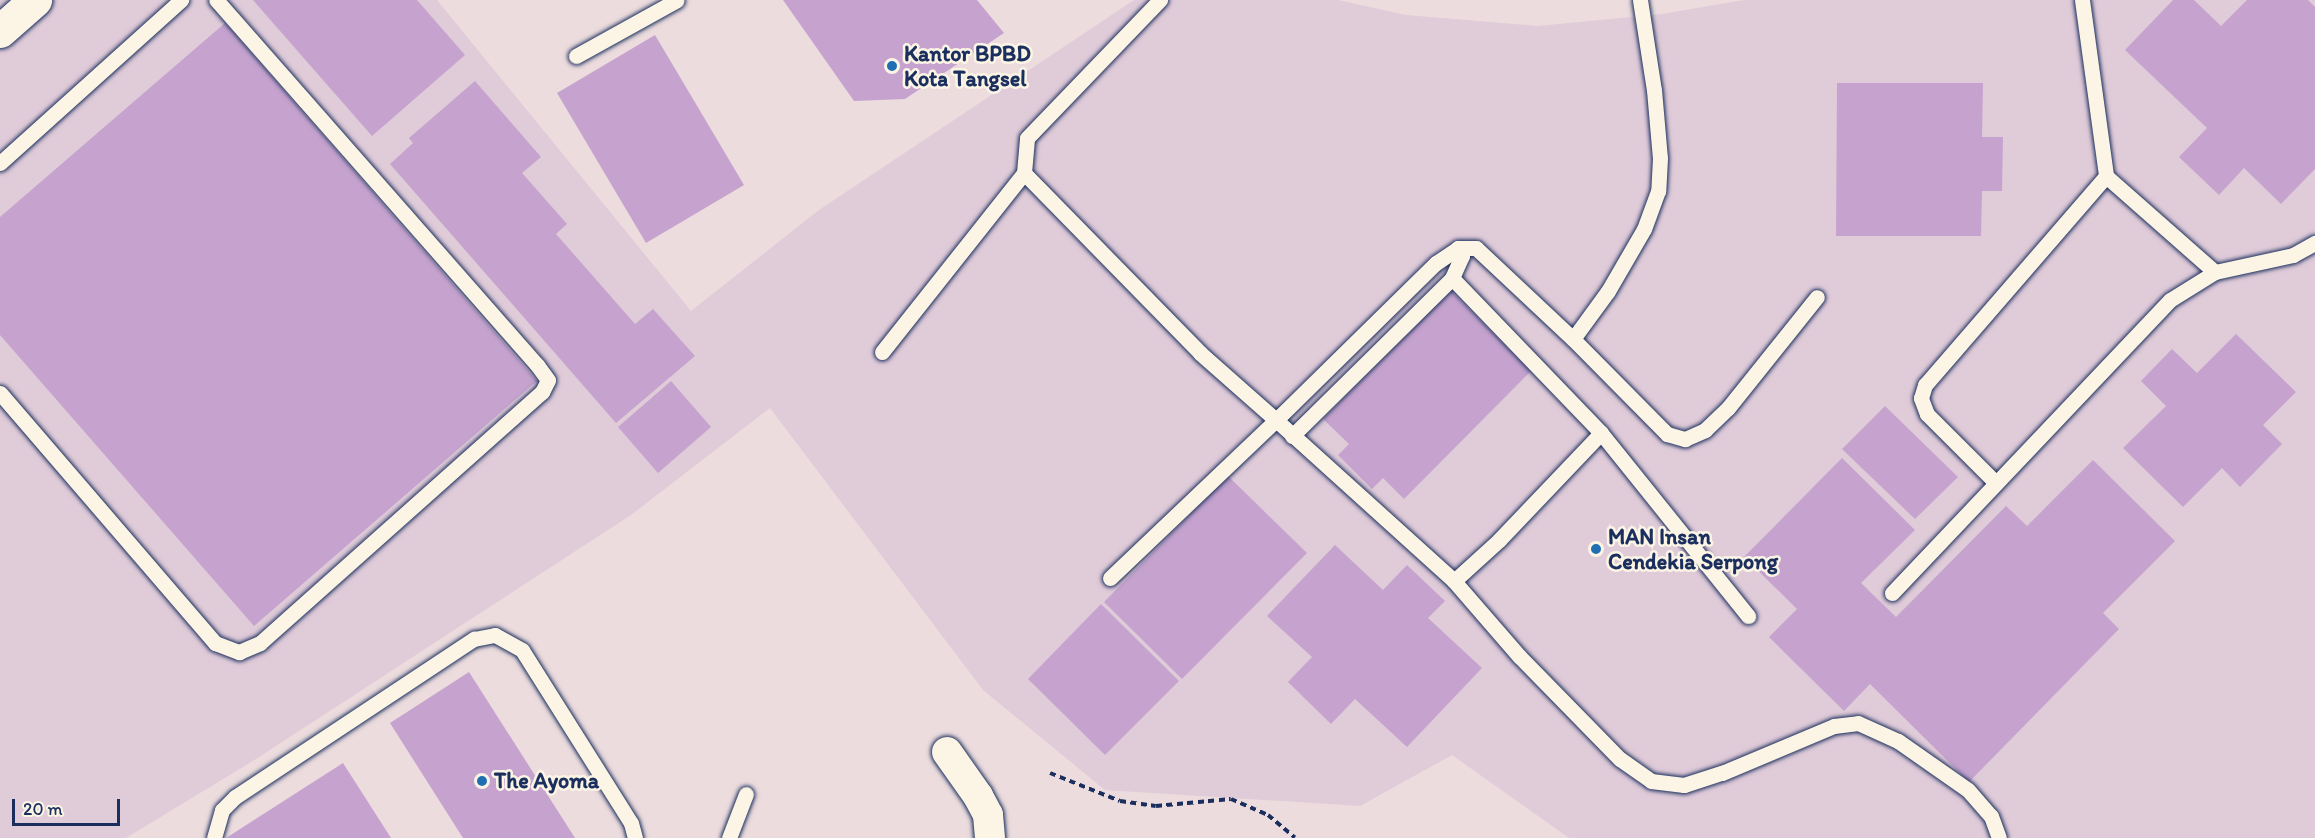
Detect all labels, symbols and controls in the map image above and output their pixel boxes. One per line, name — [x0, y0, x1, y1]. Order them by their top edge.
place label: Kantor BPBD Kota Tangsel — [904, 40, 1031, 92]
marker: Kantor BPBD Kota Tangsel — [885, 59, 899, 73]
place label: MAN Insan Cendekia Serpong — [1608, 523, 1778, 574]
marker: MAN Insan Cendekia Serpong — [1589, 542, 1603, 556]
place label: The Ayoma — [494, 768, 598, 794]
marker: The Ayoma — [475, 774, 489, 788]
scale bar — [15, 787, 123, 825]
text: 20 m — [23, 798, 63, 820]

